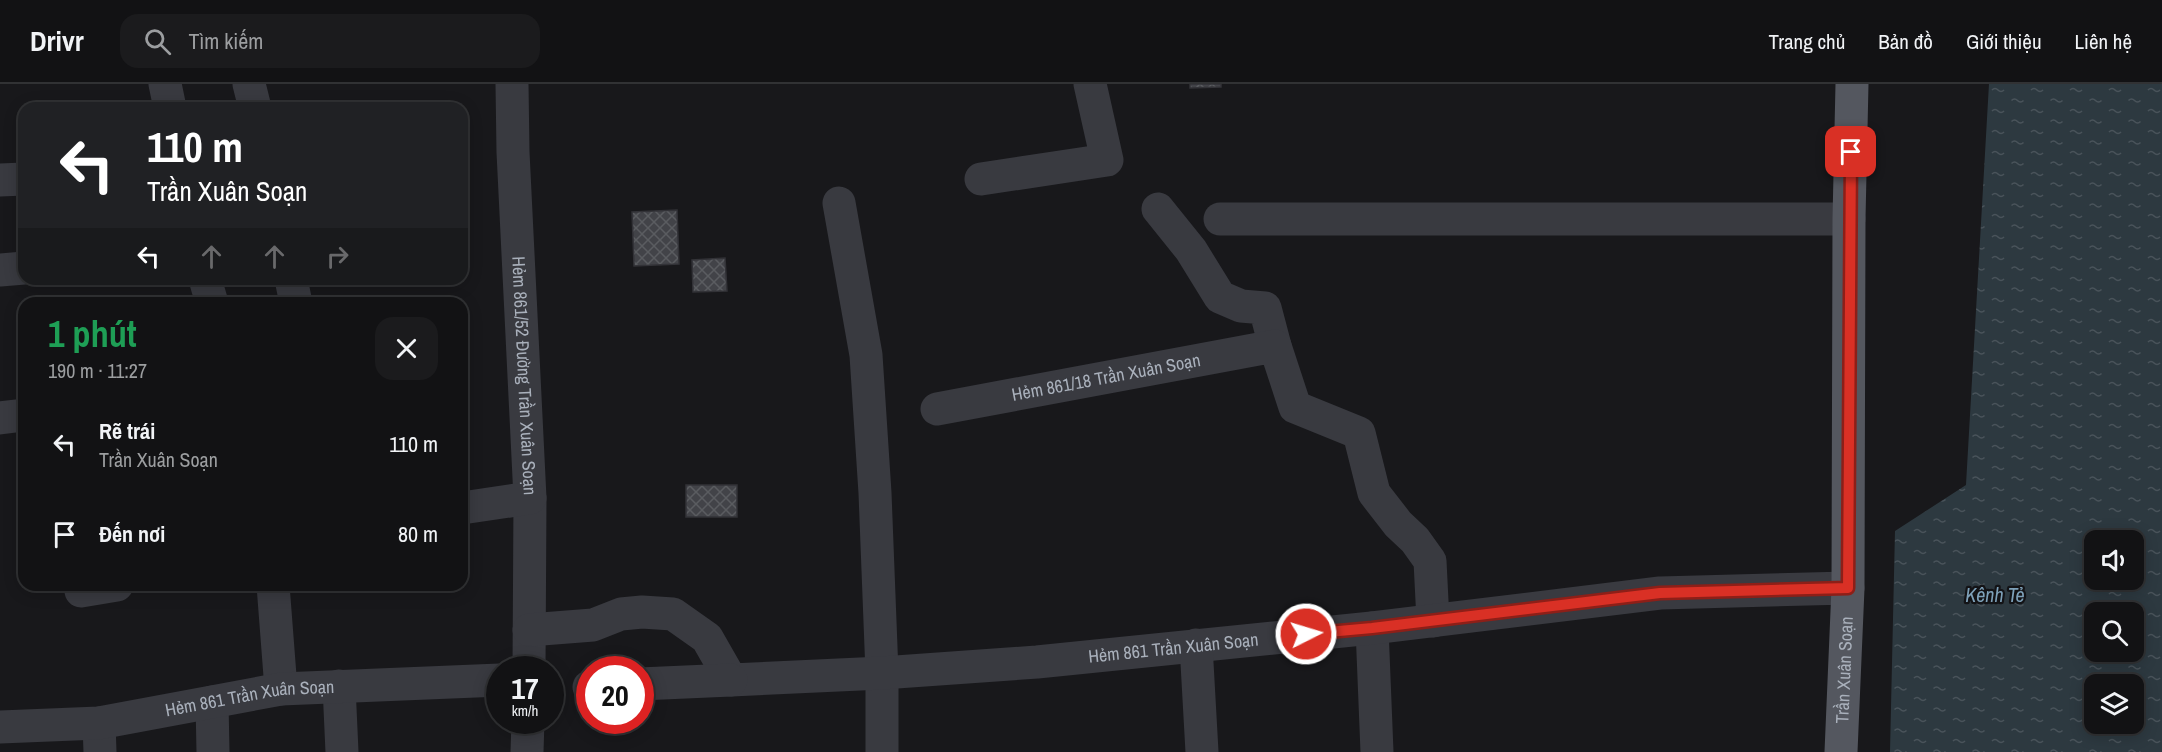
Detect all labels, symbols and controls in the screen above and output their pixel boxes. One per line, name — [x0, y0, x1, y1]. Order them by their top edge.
search box — [120, 14, 540, 68]
text: Drivr — [30, 22, 84, 60]
icon: search — [141, 25, 174, 58]
text: Tìm kiếm — [189, 26, 263, 56]
text: Trang chủ — [1768, 27, 1845, 56]
text: Bản đồ — [1878, 27, 1933, 56]
text: Giới thiệu — [1966, 27, 2042, 56]
text: Liên hệ — [2075, 27, 2132, 56]
text: 110 m — [147, 119, 243, 175]
icon: left — [48, 126, 126, 204]
pin — [1825, 126, 1876, 177]
icon: arrive — [1834, 135, 1867, 168]
text: Trần Xuân Soạn — [147, 173, 307, 209]
icon: left — [132, 240, 165, 273]
icon: ahead — [195, 240, 228, 273]
icon: ahead — [258, 240, 291, 273]
icon: right — [321, 240, 354, 273]
street label: Hẻm 861/52 Đường Trần Xuân Soạn — [506, 256, 543, 496]
text: 1 phút — [48, 310, 137, 358]
button: close — [375, 317, 438, 380]
street label: Hẻm 861/18 Trần Xuân Soạn — [1010, 347, 1202, 407]
text: 190 m · 11:27 — [48, 357, 147, 384]
text: Rẽ trái — [99, 416, 155, 446]
icon: left — [48, 428, 81, 461]
text: 110 m — [389, 429, 438, 459]
text: Trần Xuân Soạn — [99, 446, 218, 473]
icon: arrive — [48, 518, 81, 551]
text: Đến nơi — [99, 519, 165, 549]
text: 80 m — [398, 519, 438, 549]
map controls — [2084, 530, 2144, 734]
button: sound — [2084, 530, 2144, 590]
water label: Kênh Tẻ — [1965, 581, 2025, 608]
position arrow — [1274, 602, 1338, 666]
button: search — [2084, 602, 2144, 662]
street label: Trần Xuân Soạn — [1829, 616, 1859, 724]
street label: Hẻm 861 Trần Xuân Soạn — [1087, 627, 1260, 669]
speed limit sign: 20 — [576, 656, 654, 734]
text: 17 — [511, 668, 539, 708]
street label: Hẻm 861 Trần Xuân Soạn — [163, 674, 335, 722]
button: layers — [2084, 674, 2144, 734]
text: km/h — [512, 700, 538, 721]

